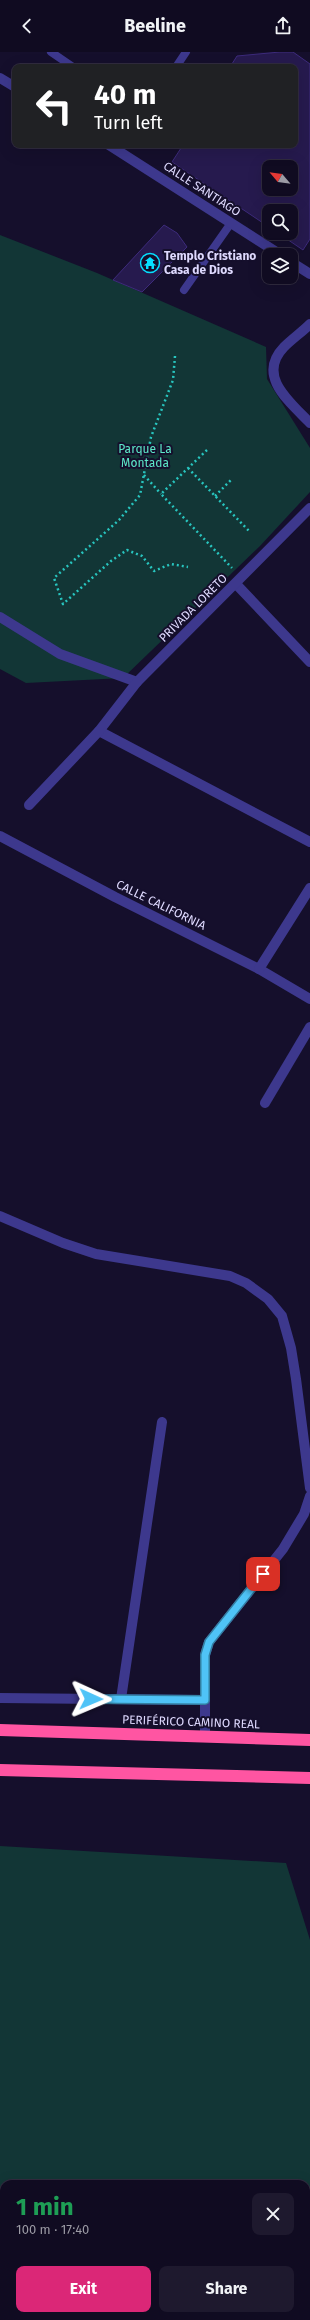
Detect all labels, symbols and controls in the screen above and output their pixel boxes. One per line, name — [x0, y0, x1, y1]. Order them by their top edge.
icon: back — [16, 15, 38, 37]
text: Beeline — [124, 15, 186, 37]
icon: share — [272, 15, 294, 37]
text: 40 m — [94, 78, 157, 111]
icon: left — [28, 80, 80, 132]
text: Turn left — [94, 112, 163, 134]
street label: CALLE SANTIAGO — [161, 159, 243, 219]
north arrow — [262, 160, 298, 196]
map controls — [262, 160, 298, 284]
button: search — [262, 204, 298, 240]
button: layers — [262, 248, 298, 284]
place label: Templo Cristiano Casa de Dios — [164, 249, 256, 277]
temple icon: Templo Cristiano Casa de Dios — [139, 252, 161, 274]
park label: Parque La Montada — [118, 442, 172, 470]
street label: PRIVADA LORETO — [156, 571, 230, 645]
street label: CALLE CALIFORNIA — [114, 877, 208, 933]
pin — [246, 1557, 280, 1591]
icon: arrive — [252, 1563, 274, 1585]
position arrow — [70, 1678, 112, 1720]
street label: PERIFÉRICO CAMINO REAL — [122, 1712, 260, 1731]
text: 1 min — [16, 2193, 74, 2221]
button: close — [252, 2193, 294, 2235]
text: 100 m · 17:40 — [16, 2222, 89, 2237]
button: Exit — [16, 2266, 151, 2312]
button: Share — [159, 2266, 294, 2312]

